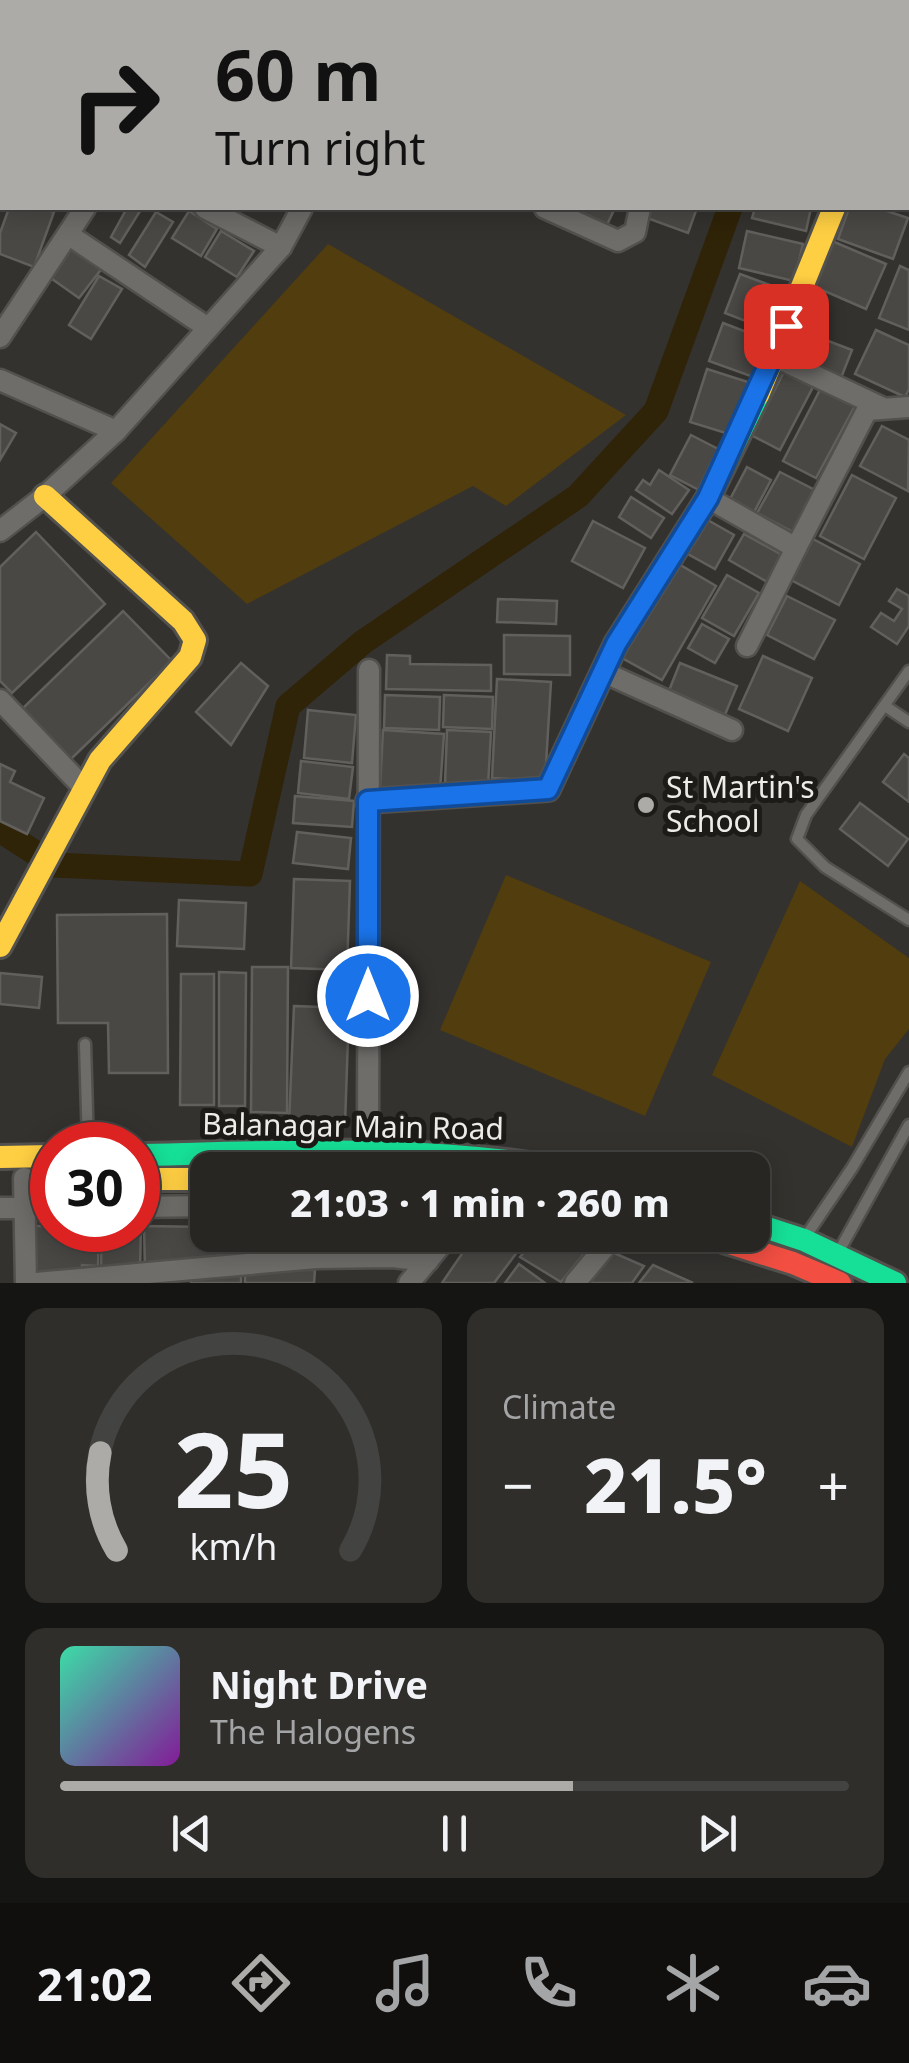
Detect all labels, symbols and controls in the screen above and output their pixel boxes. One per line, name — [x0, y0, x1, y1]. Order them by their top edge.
text: 60 m — [215, 26, 382, 122]
icon: right — [50, 40, 180, 170]
text: Turn right — [215, 117, 426, 178]
pin — [744, 284, 829, 369]
icon: arrive — [759, 299, 814, 354]
place label: St Martin's School — [666, 766, 815, 841]
marker: St Martin's School — [635, 794, 657, 816]
position arrow — [316, 944, 420, 1048]
street label: Balanagar Main Road — [202, 1102, 504, 1149]
speed limit sign: 30 — [30, 1122, 160, 1252]
text: 21:03 · 1 min · 260 m — [290, 1176, 670, 1228]
text: Climate — [502, 1385, 616, 1428]
text: 25 — [174, 1397, 293, 1538]
text: 21.5° — [584, 1433, 767, 1535]
text: − — [502, 1447, 533, 1522]
text: + — [818, 1447, 849, 1522]
text: km/h — [190, 1522, 277, 1570]
text: Night Drive — [210, 1658, 428, 1710]
text: The Halogens — [210, 1710, 416, 1753]
icon: previous — [164, 1806, 219, 1861]
icon: pause — [427, 1806, 482, 1861]
icon: next — [690, 1806, 745, 1861]
icon: directions — [226, 1948, 296, 2018]
icon: music — [370, 1948, 440, 2018]
icon: phone — [514, 1948, 584, 2018]
icon: climate — [658, 1948, 728, 2018]
icon: car — [802, 1948, 872, 2018]
text: 21:02 — [37, 1953, 153, 2014]

